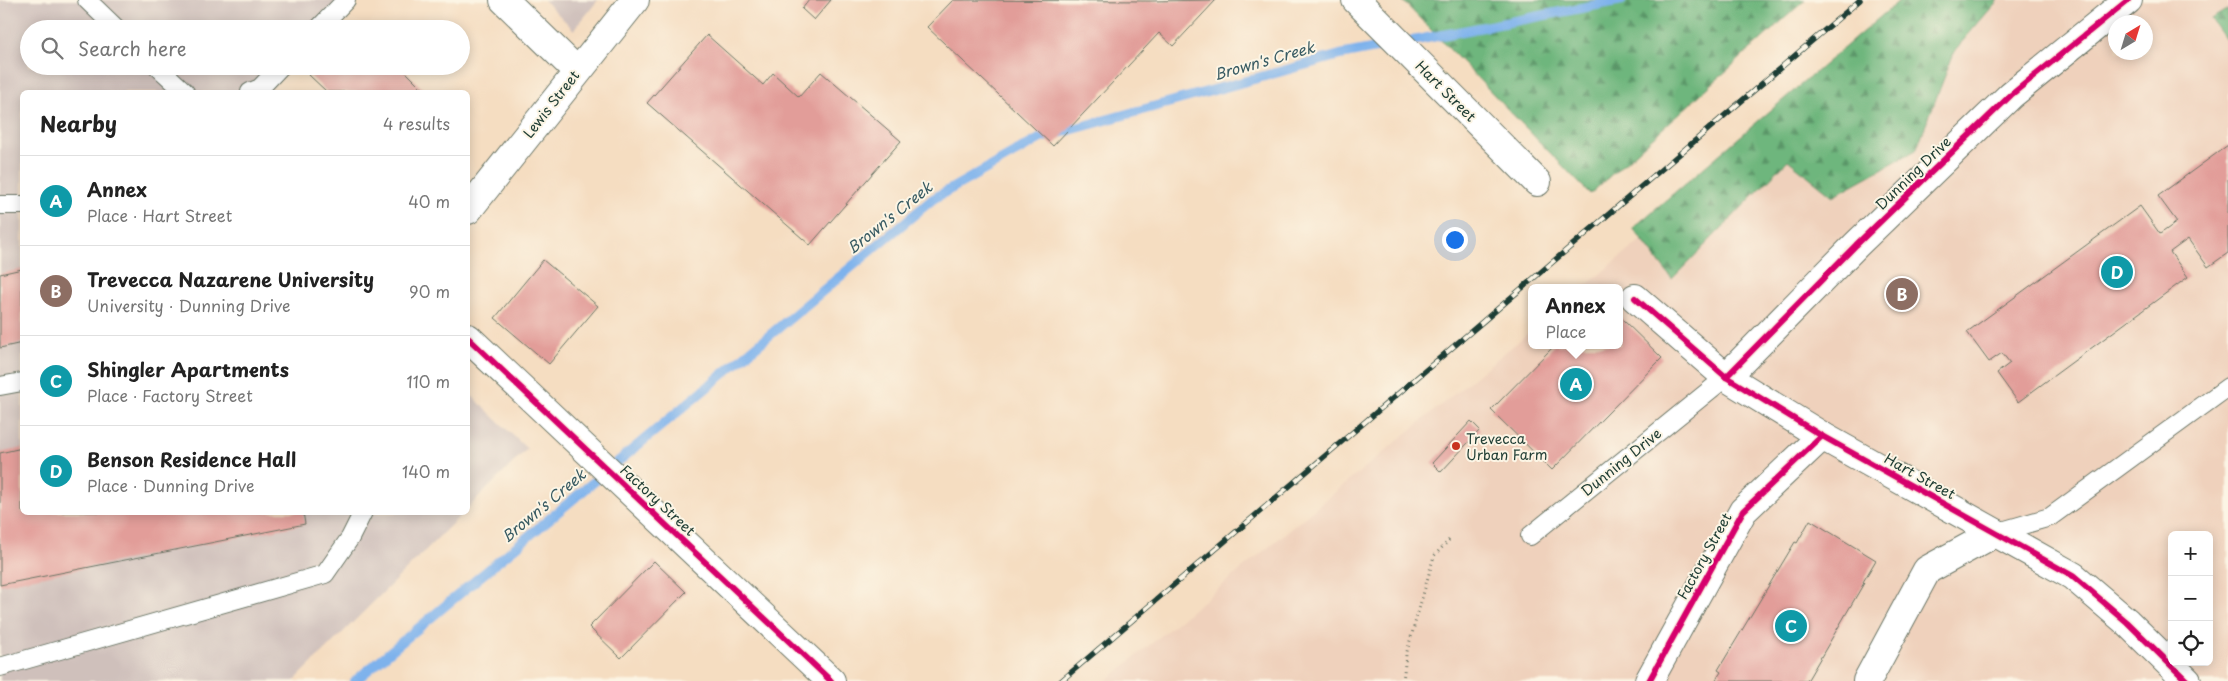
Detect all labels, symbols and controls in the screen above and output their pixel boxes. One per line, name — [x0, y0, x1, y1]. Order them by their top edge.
north arrow — [2108, 15, 2153, 60]
search box — [20, 20, 470, 75]
icon: search — [38, 34, 66, 62]
text: Search here — [78, 34, 187, 62]
water label: Brown's Creek — [1211, 34, 1318, 85]
street label: Hart Street — [1411, 56, 1481, 126]
street label: Lewis Street — [518, 65, 584, 142]
text: Nearby — [40, 107, 117, 139]
text: 4 results — [383, 111, 450, 135]
street label: Dunning Drive — [1870, 131, 1956, 215]
text: Annex — [87, 175, 147, 203]
water label: Brown's Creek — [841, 175, 937, 259]
text: A — [50, 189, 62, 213]
text: 40 m — [408, 189, 450, 213]
text: Place · Hart Street — [87, 203, 232, 227]
your location — [1442, 227, 1468, 253]
pin: D — [2101, 253, 2133, 291]
text: Trevecca Nazarene University — [87, 265, 374, 293]
pin: B — [1886, 275, 1918, 313]
text: B — [51, 279, 61, 303]
text: 90 m — [409, 279, 450, 303]
popup — [1528, 284, 1623, 349]
text: Annex — [1546, 291, 1605, 319]
text: University · Dunning Drive — [87, 293, 291, 317]
text: Place — [1546, 319, 1586, 343]
text: Shingler Apartments — [87, 355, 289, 383]
pin: A — [1560, 365, 1592, 403]
text: C — [50, 369, 62, 393]
text: 110 m — [407, 369, 450, 393]
text: Place · Factory Street — [87, 383, 253, 407]
street label: Dunning Drive — [1576, 423, 1666, 501]
place label: Trevecca Urban Farm — [1466, 428, 1547, 465]
marker: Trevecca Urban Farm — [1450, 440, 1462, 452]
text: Benson Residence Hall — [87, 445, 296, 473]
street label: Hart Street — [1881, 448, 1960, 504]
text: D — [50, 459, 62, 483]
text: 140 m — [402, 459, 450, 483]
street label: Factory Street — [616, 459, 701, 541]
water label: Brown's Creek — [496, 462, 591, 547]
text: Place · Dunning Drive — [87, 473, 254, 497]
street label: Factory Street — [1671, 508, 1737, 603]
map controls — [2168, 531, 2213, 666]
button: + — [2168, 531, 2213, 576]
button: − — [2168, 576, 2213, 621]
pin: C — [1775, 607, 1807, 645]
button: locate — [2168, 621, 2213, 666]

